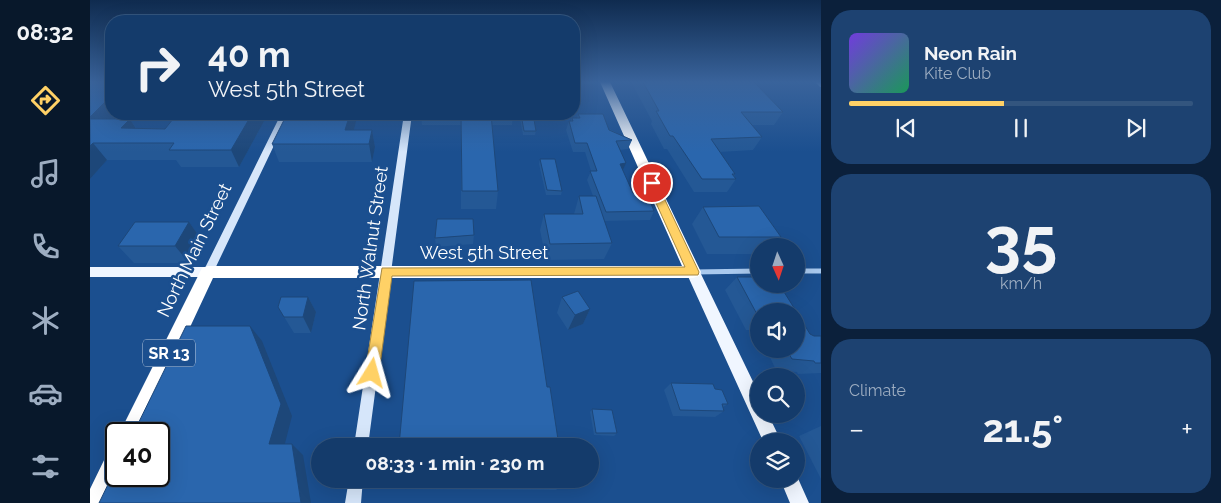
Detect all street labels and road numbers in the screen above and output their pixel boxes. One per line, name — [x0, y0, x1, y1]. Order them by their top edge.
street label: North Walnut Street — [348, 165, 392, 331]
street label: North Main Street — [152, 180, 236, 320]
street label: West 5th Street — [420, 242, 548, 263]
road number: SR 13 — [143, 339, 195, 366]

